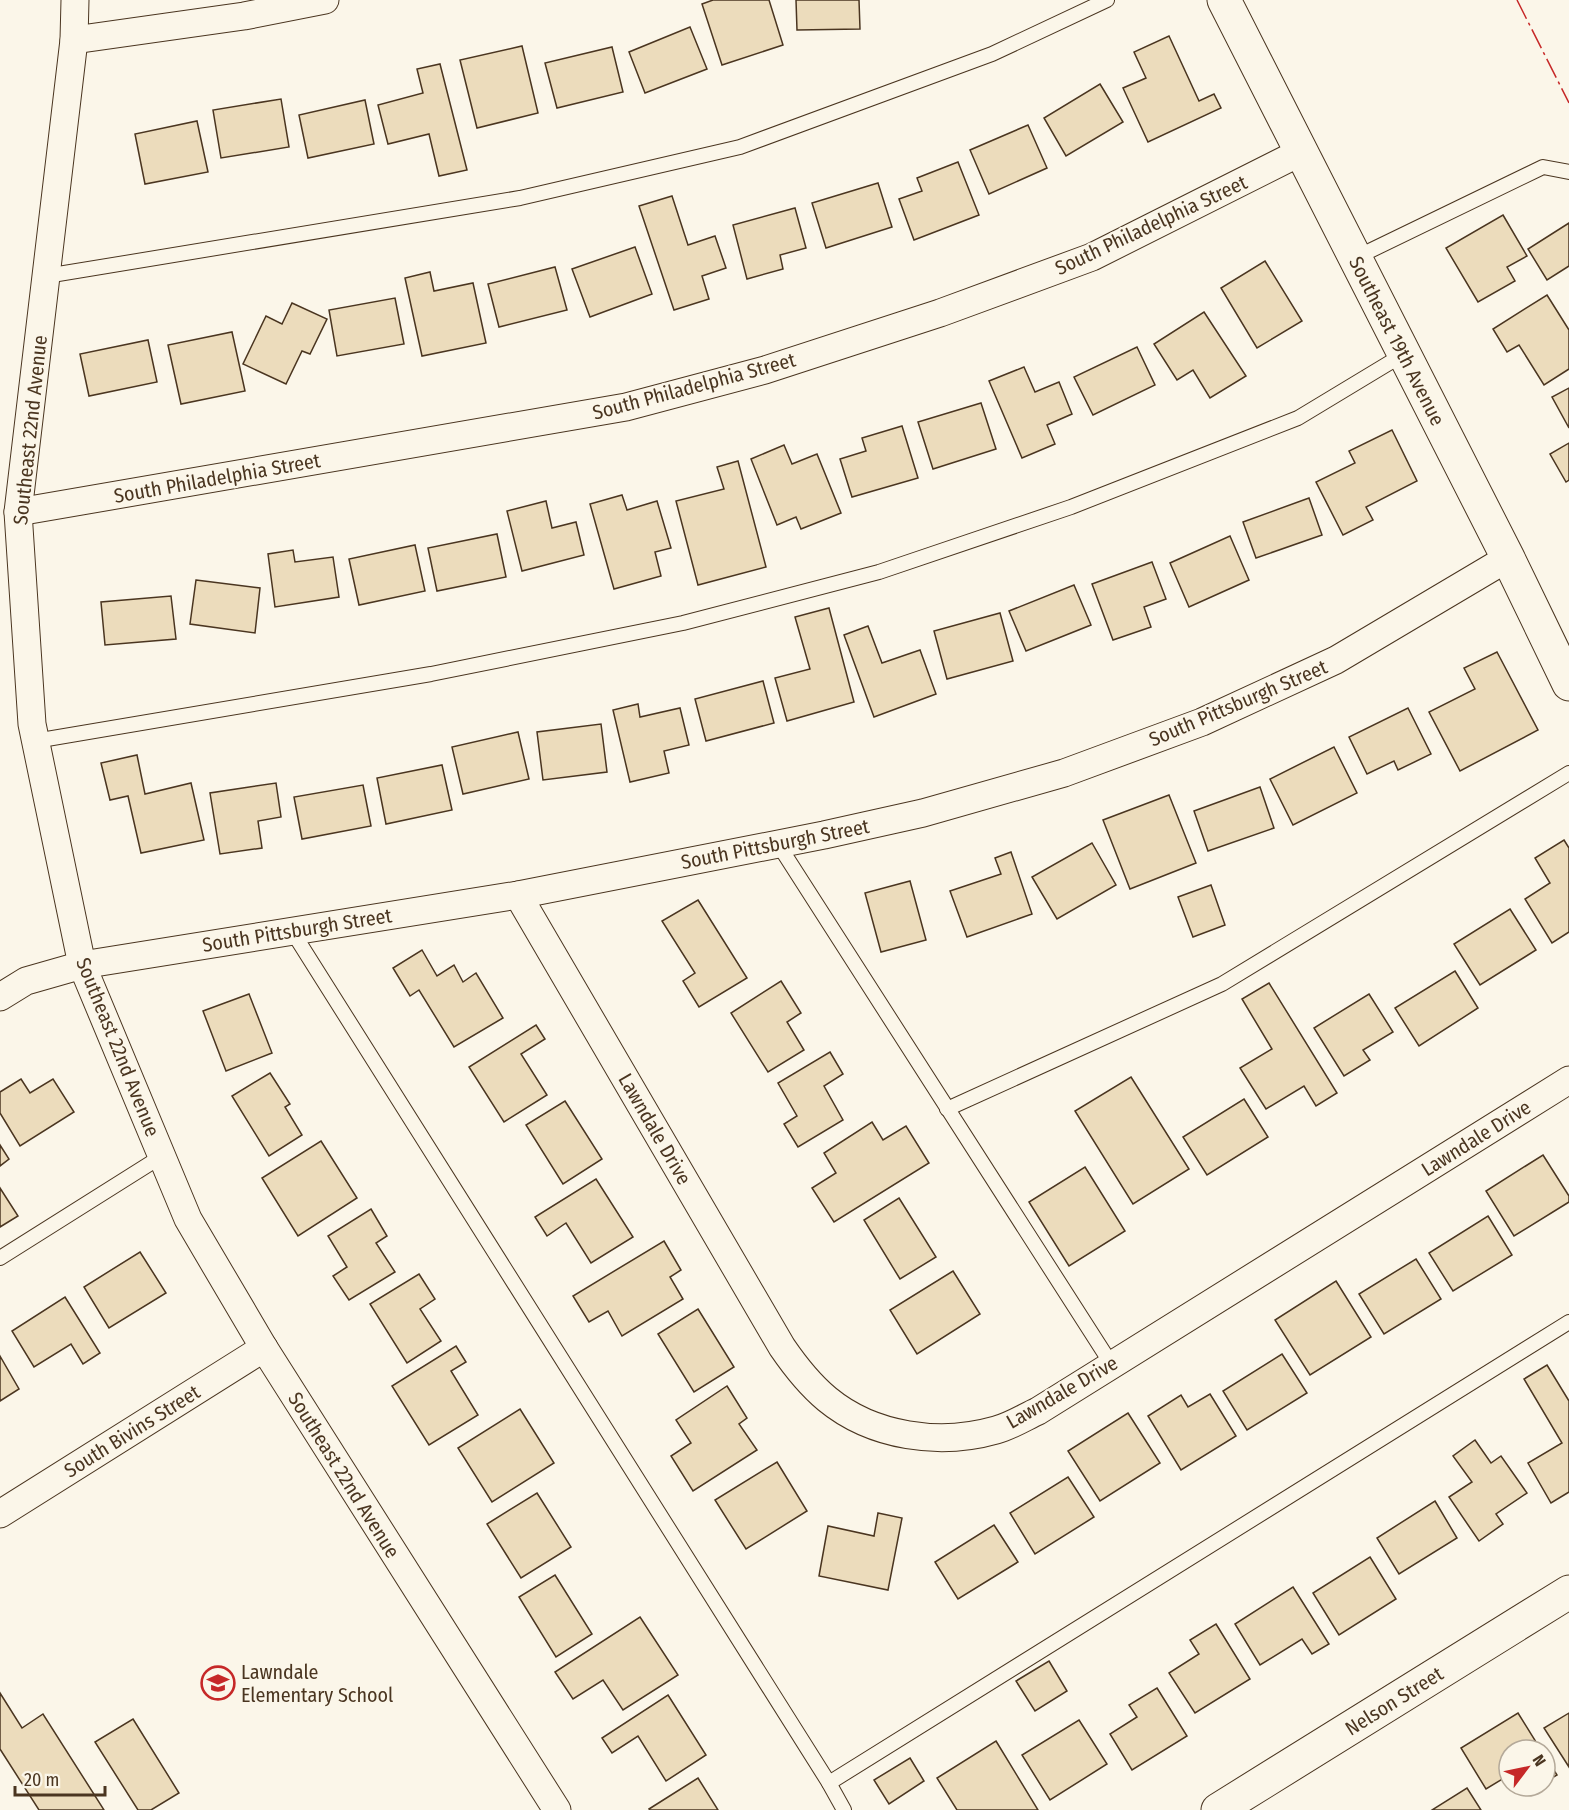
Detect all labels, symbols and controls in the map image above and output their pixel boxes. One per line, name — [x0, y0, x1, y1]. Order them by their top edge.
street label: South Philadelphia Street — [1051, 170, 1251, 280]
street label: Southeast 19th Avenue — [1344, 252, 1450, 430]
street label: Southeast 22nd Avenue — [8, 334, 52, 526]
street label: South Philadelphia Street — [590, 347, 799, 425]
street label: South Philadelphia Street — [112, 448, 322, 508]
street label: South Pittsburgh Street — [1145, 654, 1331, 751]
street label: South Pittsburgh Street — [679, 814, 872, 874]
street label: South Pittsburgh Street — [201, 903, 394, 957]
street label: Southeast 22nd Avenue — [71, 954, 165, 1140]
street label: Lawndale Drive — [613, 1069, 697, 1189]
street label: Lawndale Drive — [1417, 1095, 1535, 1181]
street label: Lawndale Drive — [1002, 1350, 1122, 1434]
street label: South Bivins Street — [60, 1379, 205, 1482]
street label: Southeast 22nd Avenue — [283, 1388, 405, 1562]
place label: Lawndale Elementary School — [241, 1660, 393, 1707]
street label: Nelson Street — [1341, 1661, 1448, 1741]
school or university icon: Lawndale Elementary School — [200, 1665, 236, 1701]
north arrow — [1497, 1738, 1557, 1798]
text: N — [1529, 1751, 1550, 1769]
scale bar — [15, 1759, 105, 1797]
text: 20 m — [24, 1769, 59, 1791]

